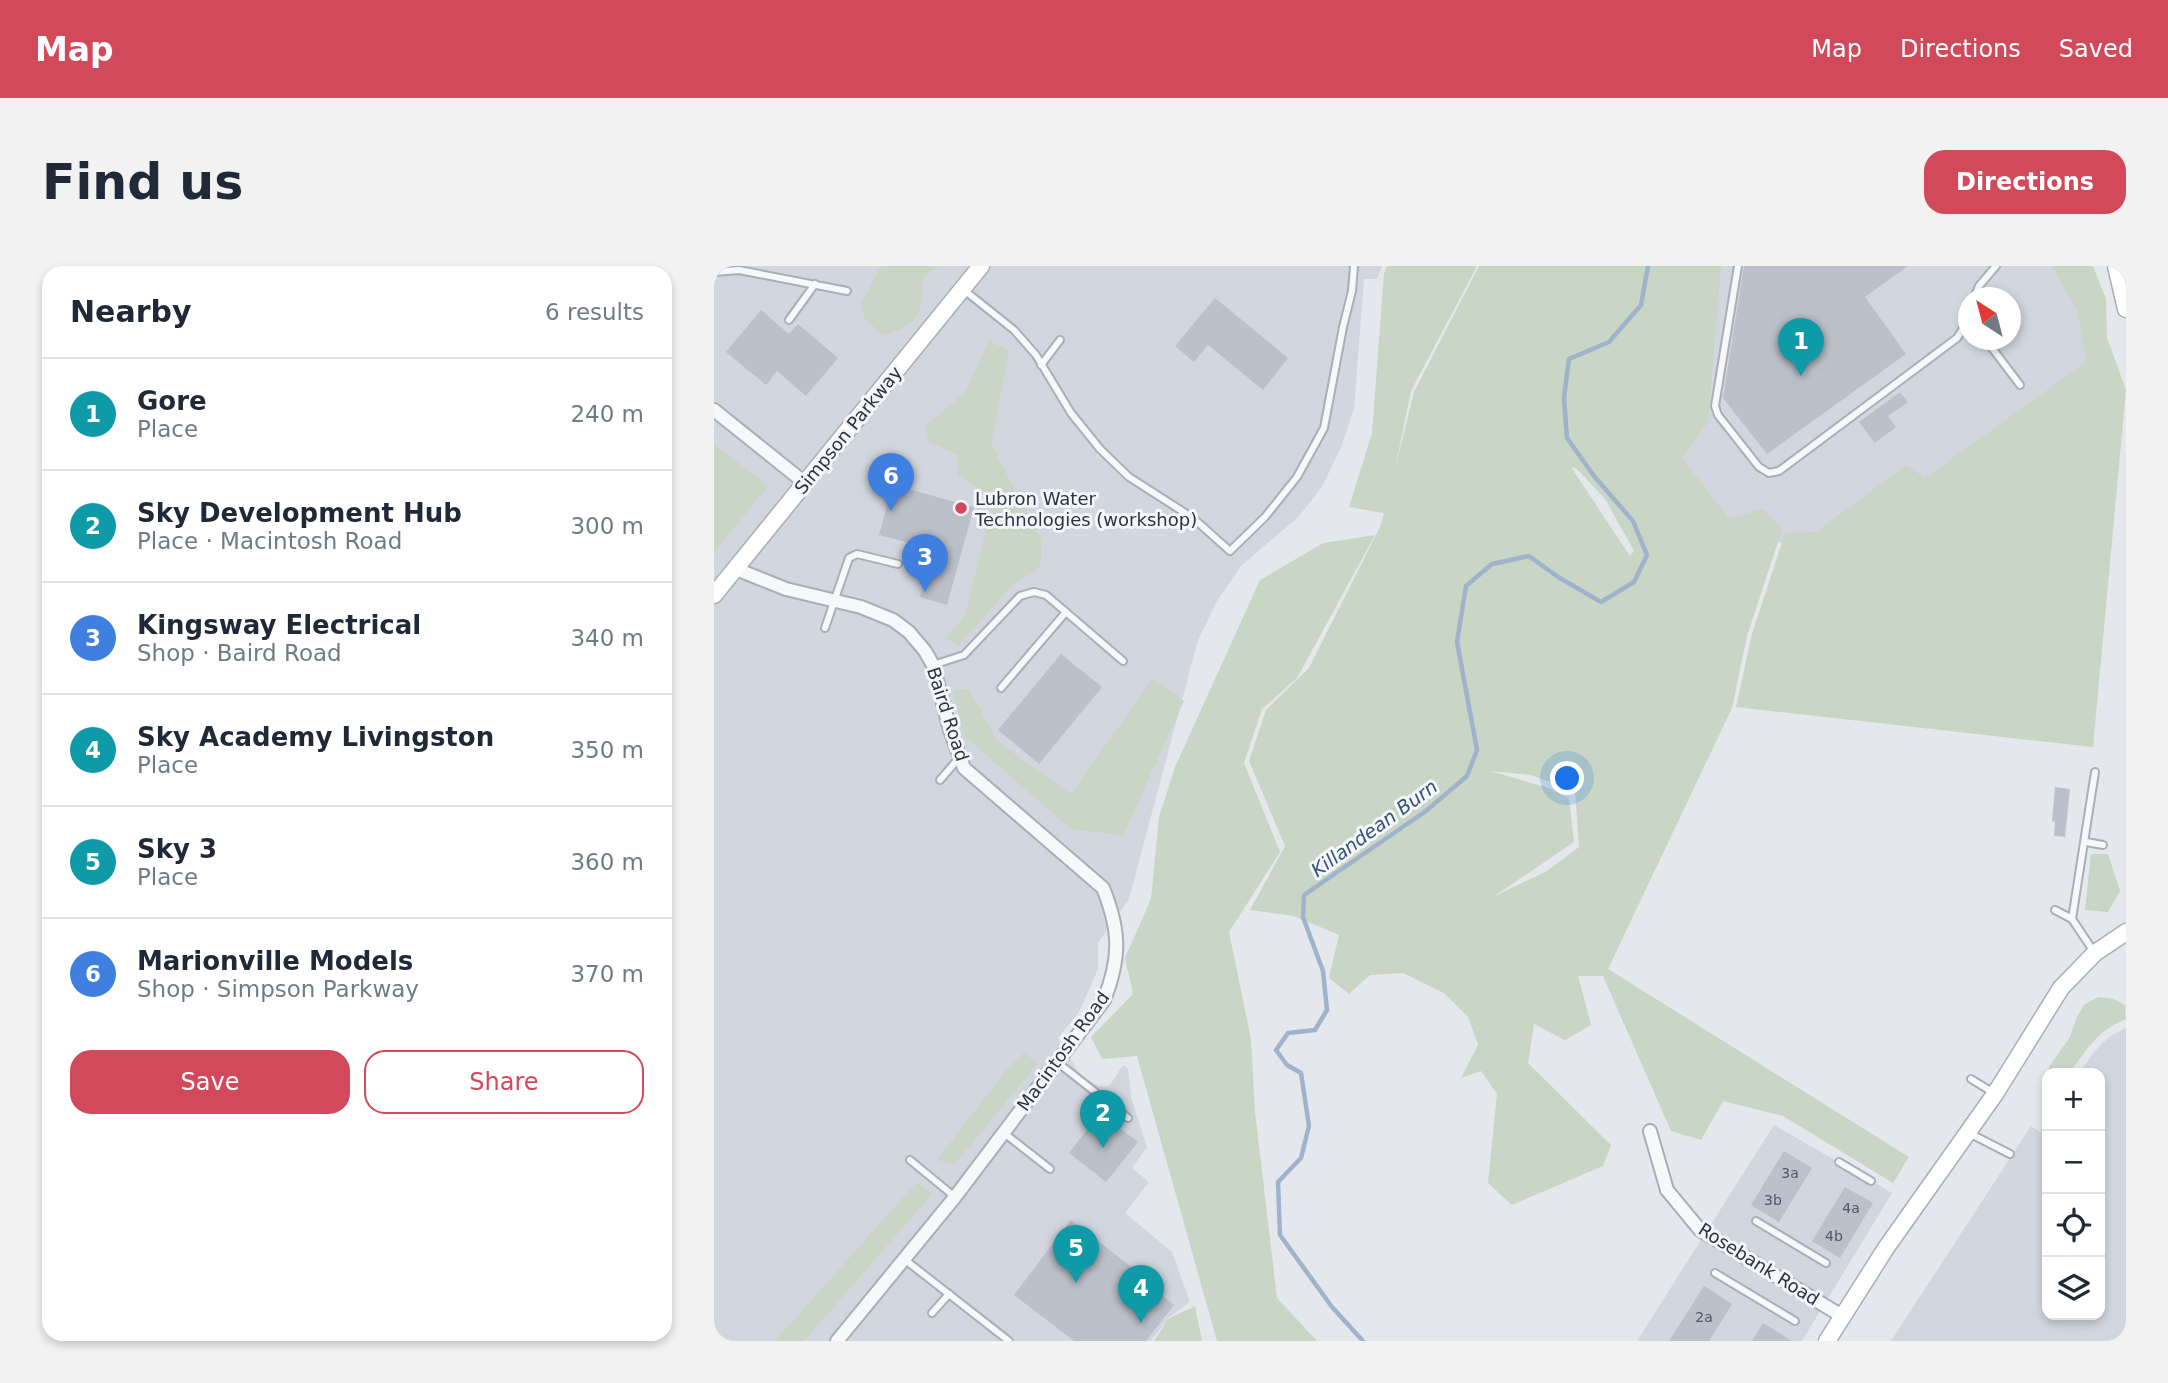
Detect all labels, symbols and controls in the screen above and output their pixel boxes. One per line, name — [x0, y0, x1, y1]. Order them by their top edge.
text: Map — [35, 30, 114, 69]
text: Map — [1811, 35, 1862, 63]
text: Directions — [1900, 35, 2021, 63]
text: Saved — [2059, 35, 2133, 63]
button: Directions — [1924, 150, 2126, 214]
text: Find us — [42, 154, 243, 211]
north arrow — [1958, 287, 2021, 350]
text: Nearby — [70, 294, 192, 329]
text: 6 results — [545, 299, 644, 325]
pin: 1 — [1778, 318, 1824, 376]
street label: Simpson Parkway — [790, 362, 906, 498]
text: Gore — [137, 386, 207, 416]
text: 1 — [85, 401, 101, 427]
text: 240 m — [570, 401, 644, 427]
text: Place — [137, 416, 198, 442]
pin: 6 — [868, 453, 914, 511]
place label: Lubron Water Technologies (workshop) — [974, 488, 1197, 530]
text: Sky Development Hub — [137, 498, 462, 528]
marker: Lubron Water Technologies (workshop) — [953, 500, 969, 516]
text: 2 — [85, 513, 101, 539]
text: 300 m — [570, 513, 644, 539]
text: Place · Macintosh Road — [137, 528, 402, 554]
pin: 3 — [902, 534, 948, 592]
text: Kingsway Electrical — [137, 610, 421, 640]
text: 3 — [85, 625, 101, 651]
text: 340 m — [570, 625, 644, 651]
text: Shop · Baird Road — [137, 640, 342, 666]
street label: Baird Road — [923, 664, 973, 764]
text: Sky Academy Livingston — [137, 722, 494, 752]
text: 4 — [85, 737, 101, 763]
text: 350 m — [570, 737, 644, 763]
text: Place — [137, 752, 198, 778]
your location — [1550, 761, 1584, 795]
water label: Killandean Burn — [1307, 775, 1441, 881]
text: Sky 3 — [137, 834, 217, 864]
text: 5 — [85, 849, 101, 875]
text: 360 m — [570, 849, 644, 875]
text: Place — [137, 864, 198, 890]
text: Marionville Models — [137, 946, 413, 976]
text: 6 — [85, 961, 101, 987]
text: 370 m — [570, 961, 644, 987]
text: Shop · Simpson Parkway — [137, 976, 419, 1002]
street label: Macintosh Road — [1013, 987, 1113, 1115]
button: Save — [70, 1050, 350, 1114]
button: Share — [364, 1050, 644, 1114]
map controls — [2042, 1068, 2105, 1320]
button: + — [2042, 1068, 2105, 1131]
pin: 2 — [1080, 1090, 1126, 1148]
button: − — [2042, 1131, 2105, 1194]
house number: 3a — [1781, 1165, 1799, 1181]
house number: 3b — [1764, 1192, 1782, 1208]
button: locate — [2042, 1194, 2105, 1257]
house number: 4a — [1842, 1200, 1860, 1216]
street label: Rosebank Road — [1695, 1218, 1823, 1310]
pin: 5 — [1053, 1225, 1099, 1283]
house number: 4b — [1825, 1228, 1843, 1244]
button: layers — [2042, 1257, 2105, 1320]
pin: 4 — [1118, 1265, 1164, 1323]
house number: 2a — [1695, 1309, 1713, 1325]

